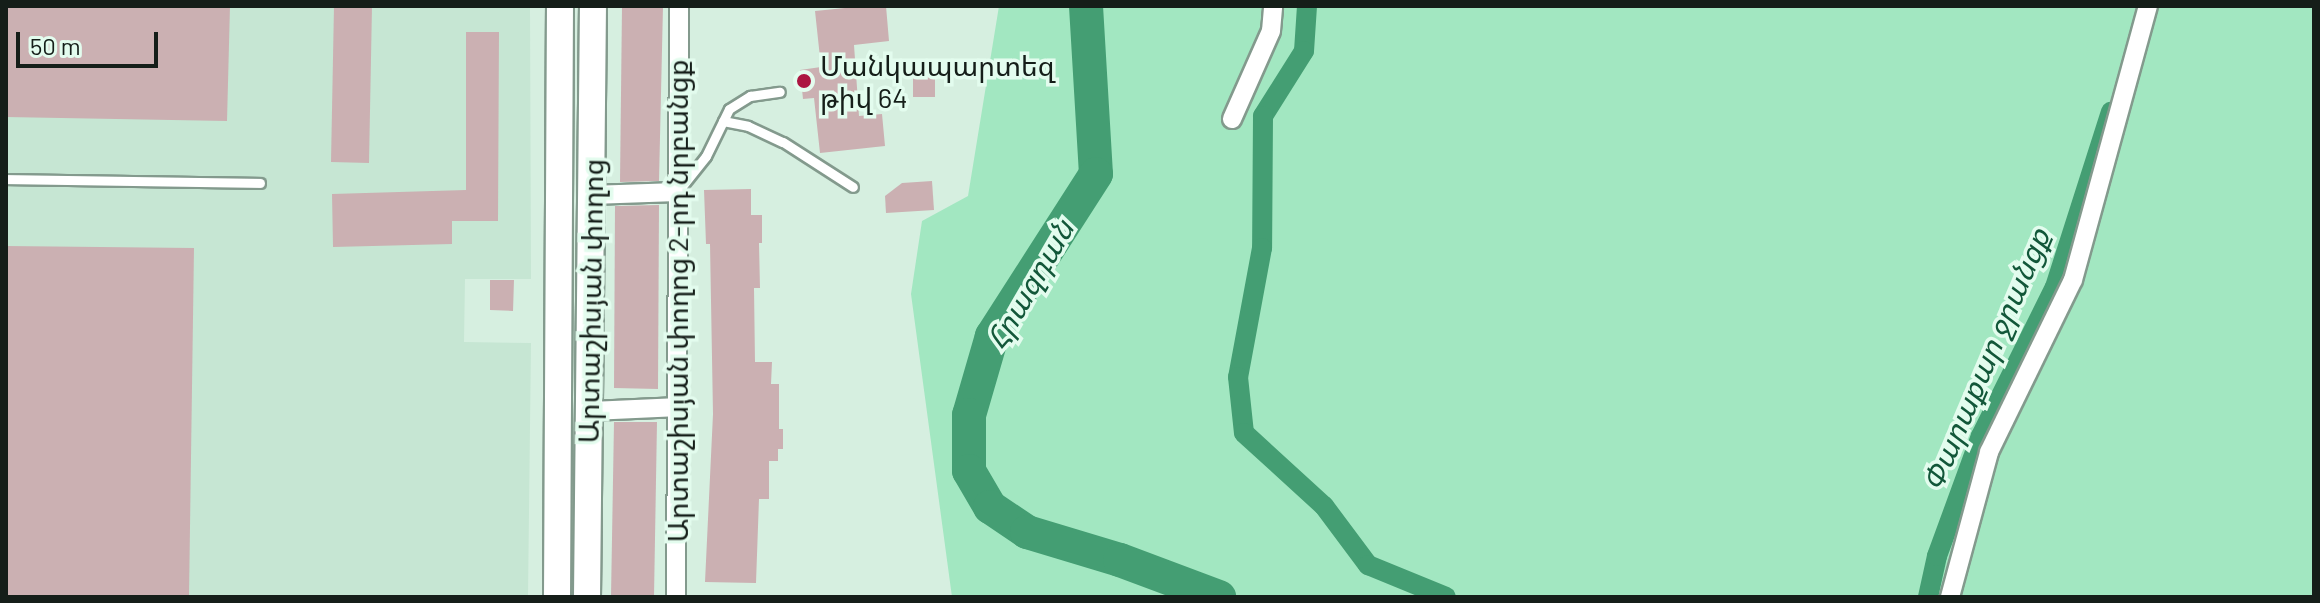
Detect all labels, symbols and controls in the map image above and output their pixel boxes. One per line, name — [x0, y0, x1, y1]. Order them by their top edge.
scale bar — [20, 16, 162, 66]
text: 50 m — [30, 31, 81, 60]
place label: Մանկապարտեզ թիվ 64 — [820, 48, 1054, 114]
street label: Արտաշիսյան փողոց 2-րդ նրբանցք — [660, 60, 694, 542]
marker: Մանկապարտեզ թիվ 64 — [795, 72, 813, 90]
street label: Արտաշիսյան փողոց — [571, 158, 609, 444]
water label: Հրազդան — [978, 213, 1080, 355]
water label: Փարաքար ջրանցք — [1913, 223, 2057, 495]

